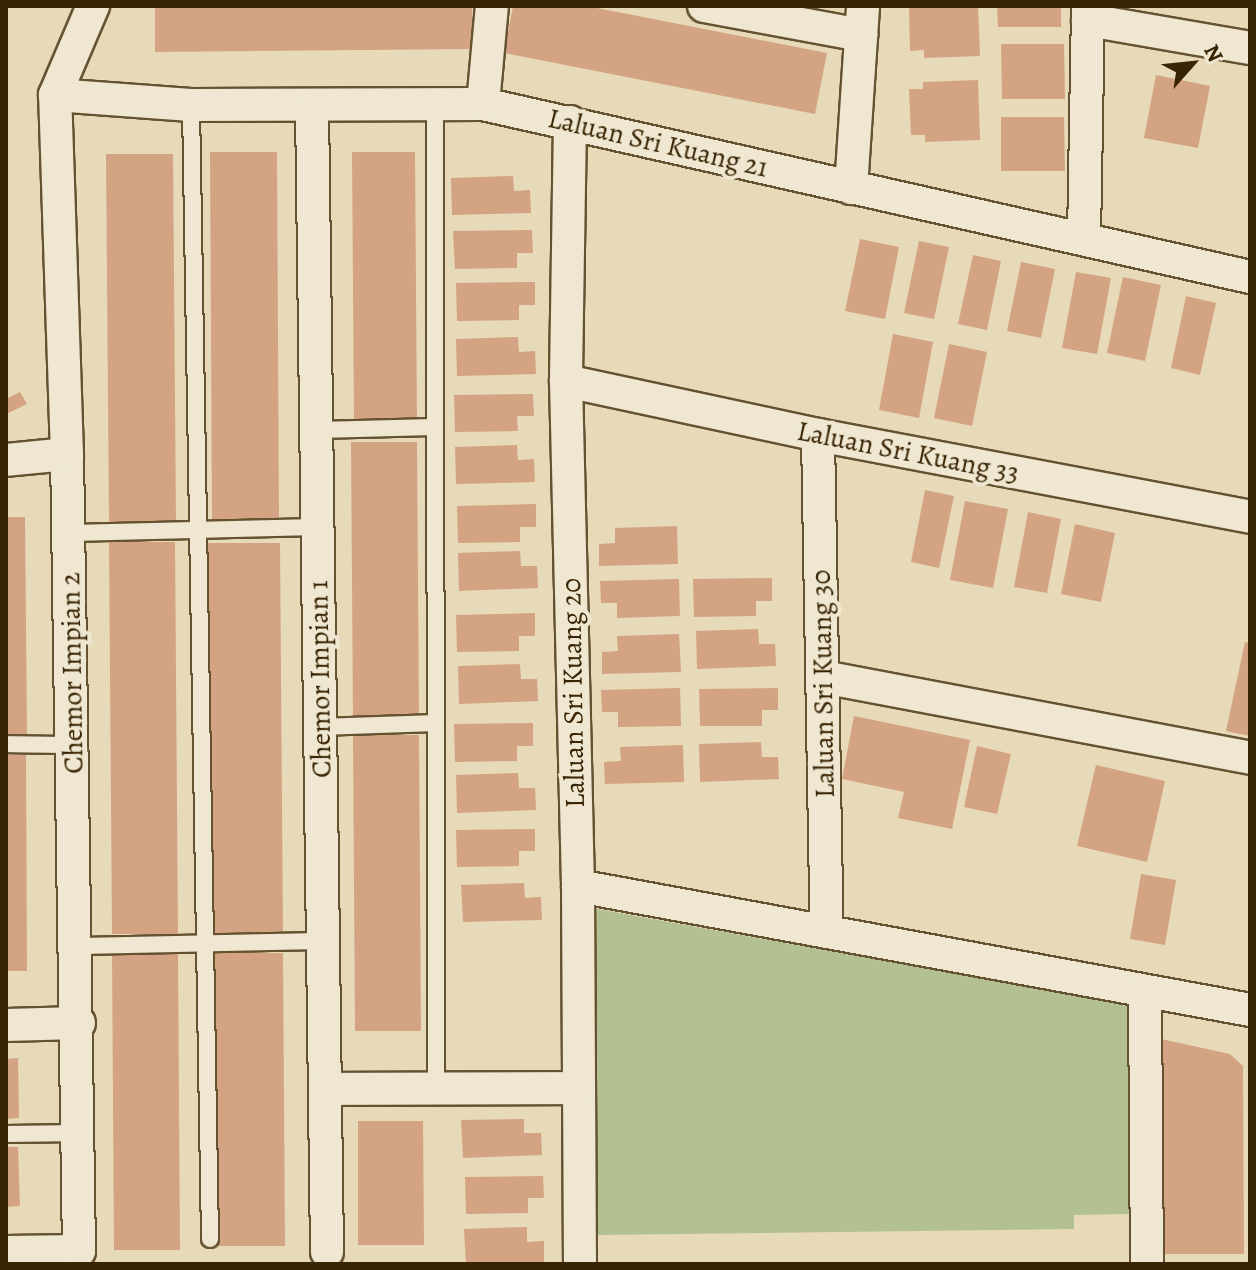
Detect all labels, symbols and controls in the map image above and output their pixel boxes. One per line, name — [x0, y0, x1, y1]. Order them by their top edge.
north arrow — [1152, 24, 1232, 104]
text: N — [1196, 39, 1230, 67]
street label: Laluan Sri Kuang 21 — [545, 101, 771, 185]
street label: Laluan Sri Kuang 33 — [794, 414, 1022, 490]
street label: Laluan Sri Kuang 30 — [804, 569, 842, 799]
street label: Chemor Impian 2 — [53, 572, 91, 774]
street label: Laluan Sri Kuang 20 — [554, 578, 592, 808]
street label: Chemor Impian 1 — [301, 580, 339, 778]

